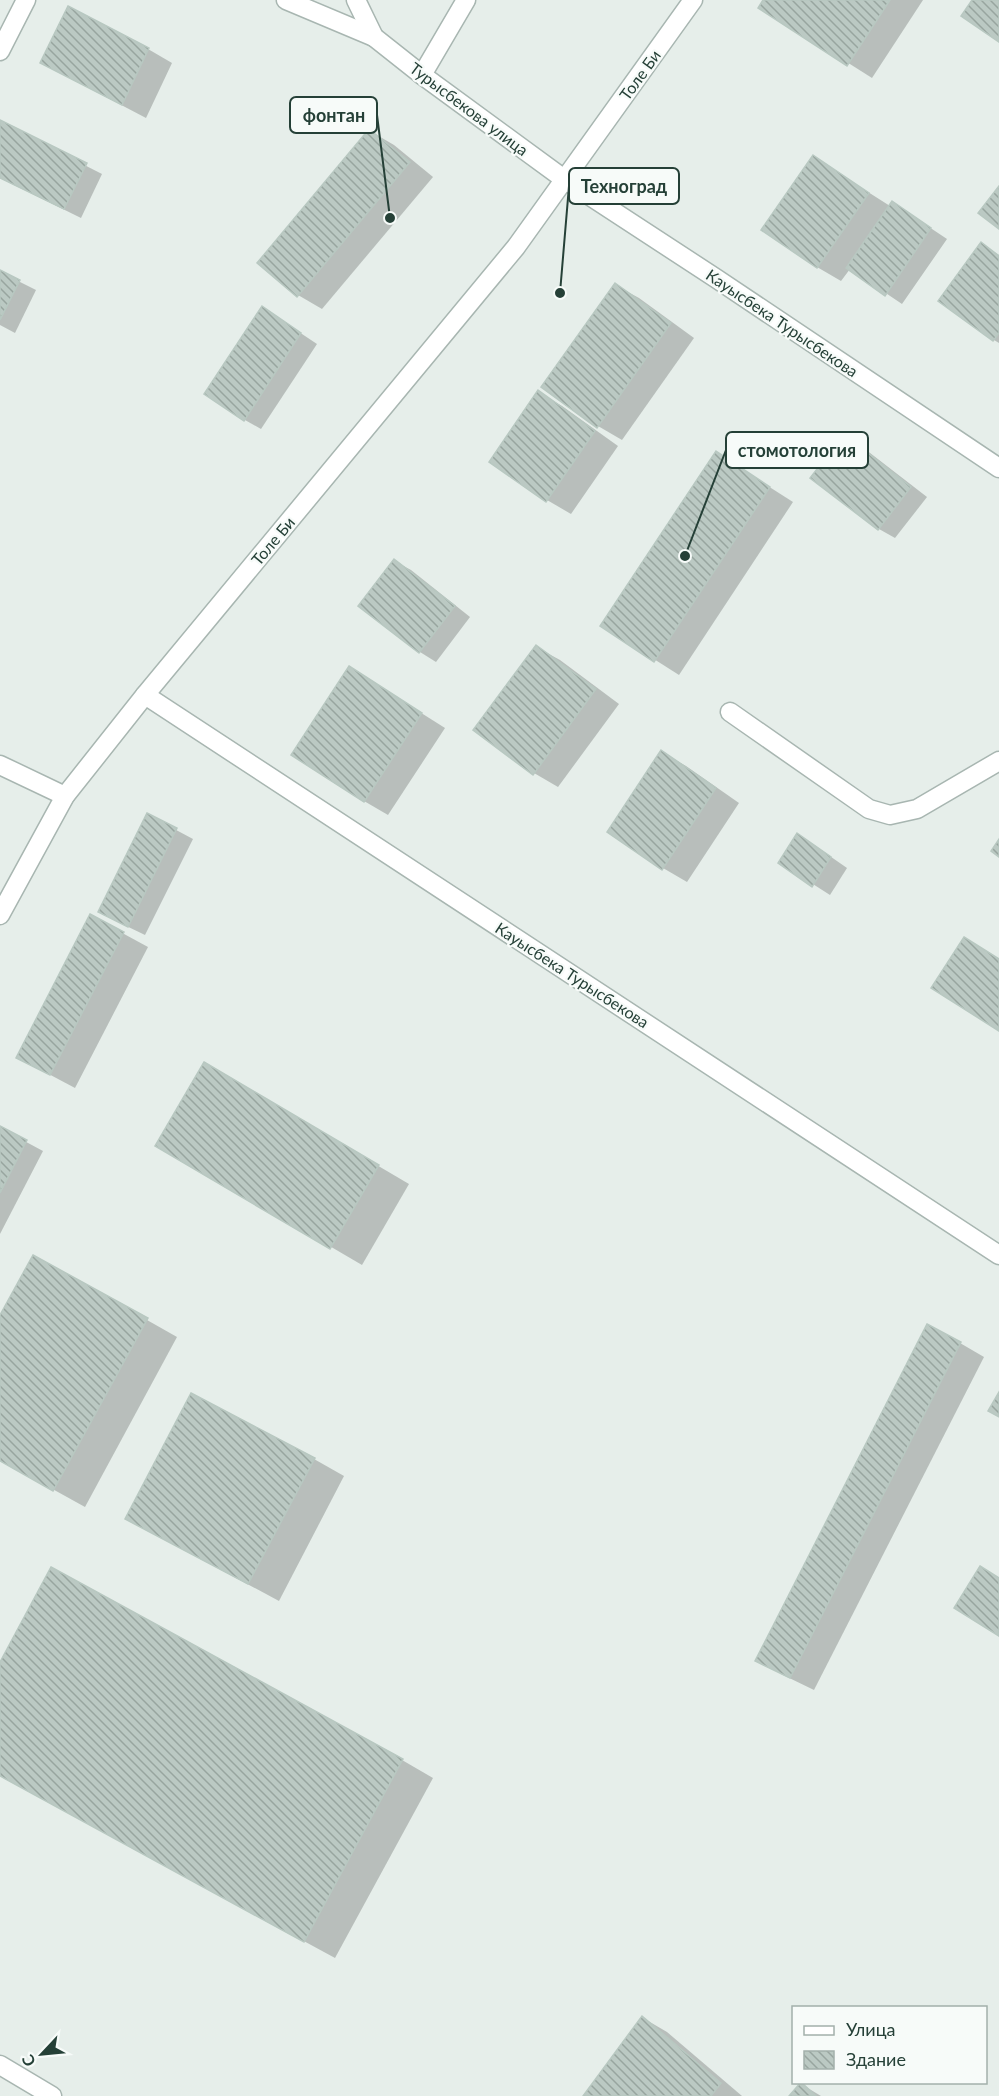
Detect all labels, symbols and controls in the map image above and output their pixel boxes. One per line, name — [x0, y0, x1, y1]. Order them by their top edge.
street label: Толе Би — [615, 46, 664, 103]
street label: Турысбекова улица — [406, 58, 532, 159]
callout: фонтан — [290, 97, 377, 133]
text: фонтан — [303, 104, 365, 126]
callout: Техноград — [569, 168, 679, 204]
text: Техноград — [581, 175, 668, 197]
street label: Кауысбека Турысбекова — [703, 265, 862, 381]
callout: стомотология — [726, 432, 868, 468]
text: стомотология — [738, 439, 856, 461]
street label: Толе Би — [247, 513, 298, 569]
street label: Кауысбека Турысбекова — [492, 918, 653, 1031]
legend — [792, 2006, 987, 2084]
text: Улица — [846, 2018, 896, 2040]
north arrow — [12, 2024, 72, 2084]
text: Здание — [846, 2048, 906, 2070]
text: С — [17, 2052, 39, 2070]

